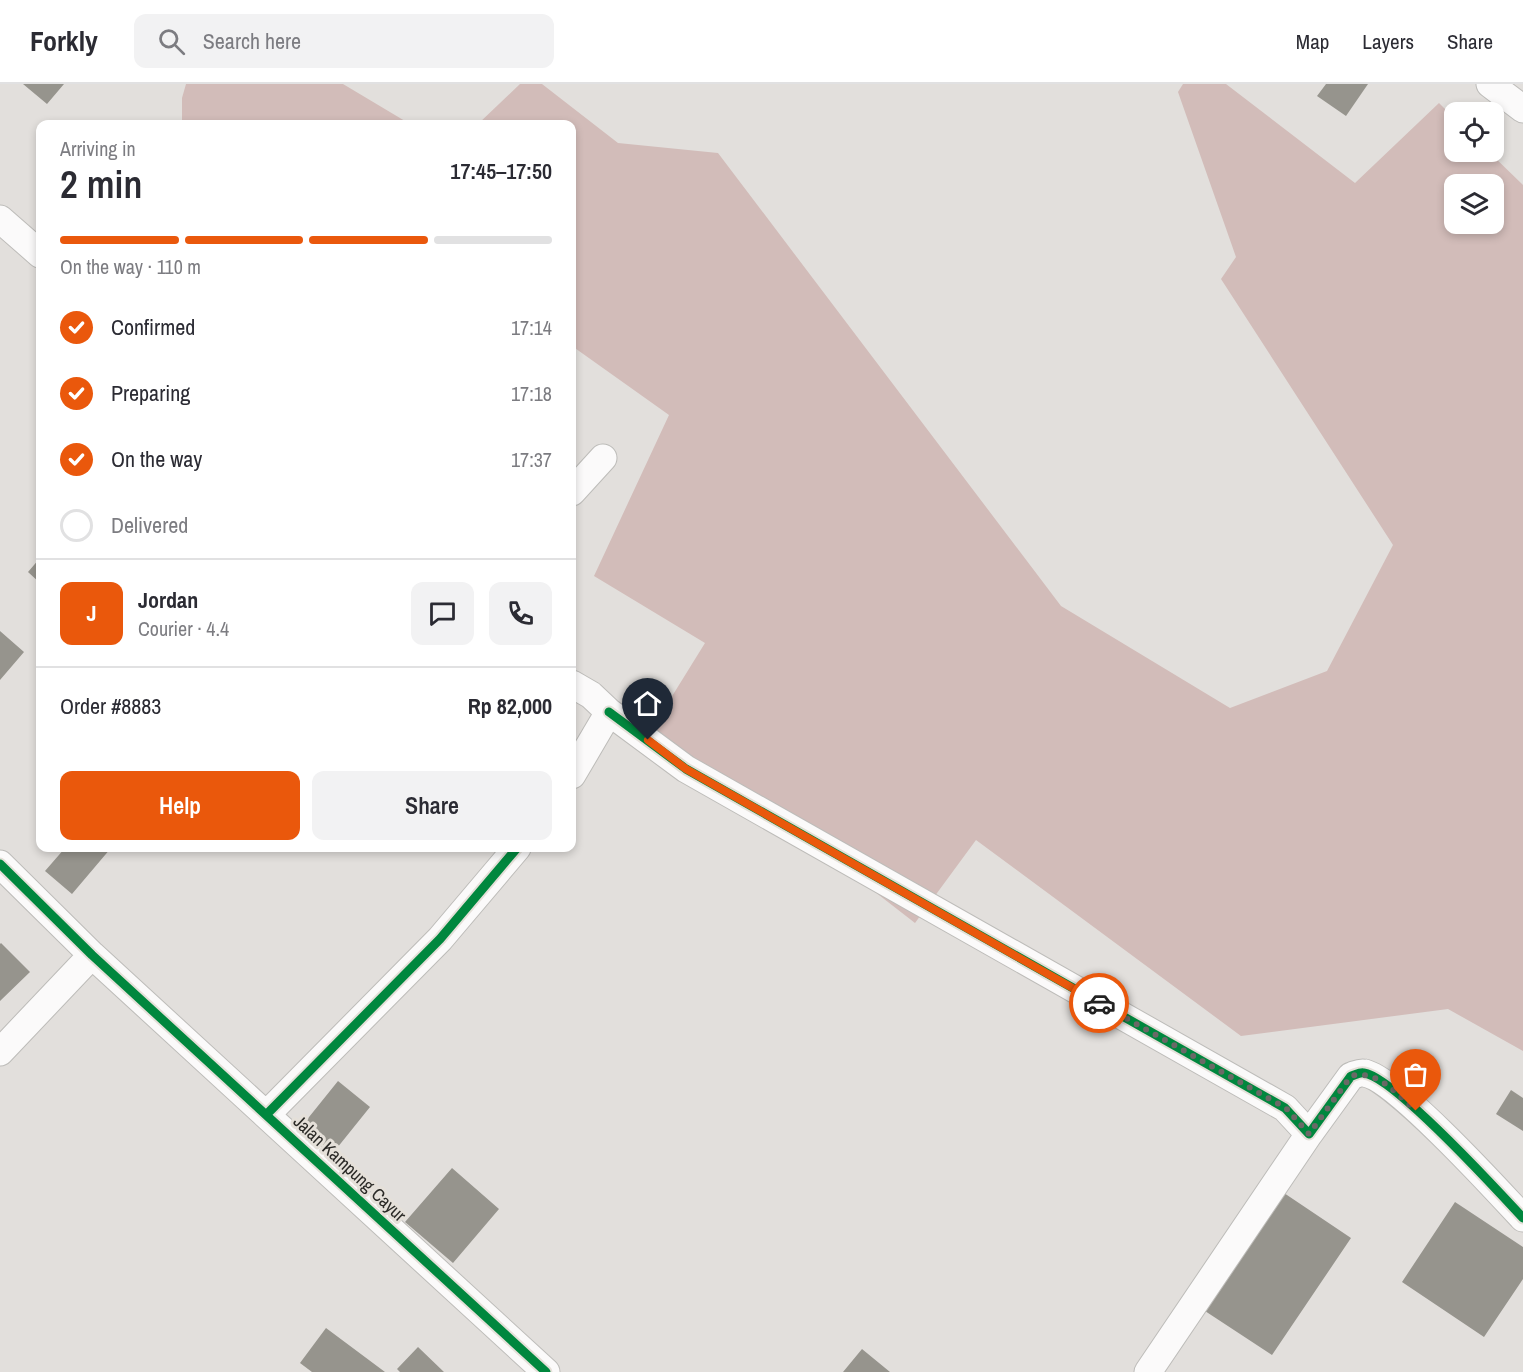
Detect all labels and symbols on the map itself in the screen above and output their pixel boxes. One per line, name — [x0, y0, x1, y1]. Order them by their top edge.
pin — [622, 678, 673, 740]
courier — [1069, 973, 1129, 1033]
pin — [1390, 1049, 1441, 1111]
street label: Jalan Kampung Cayur — [288, 1109, 412, 1227]

